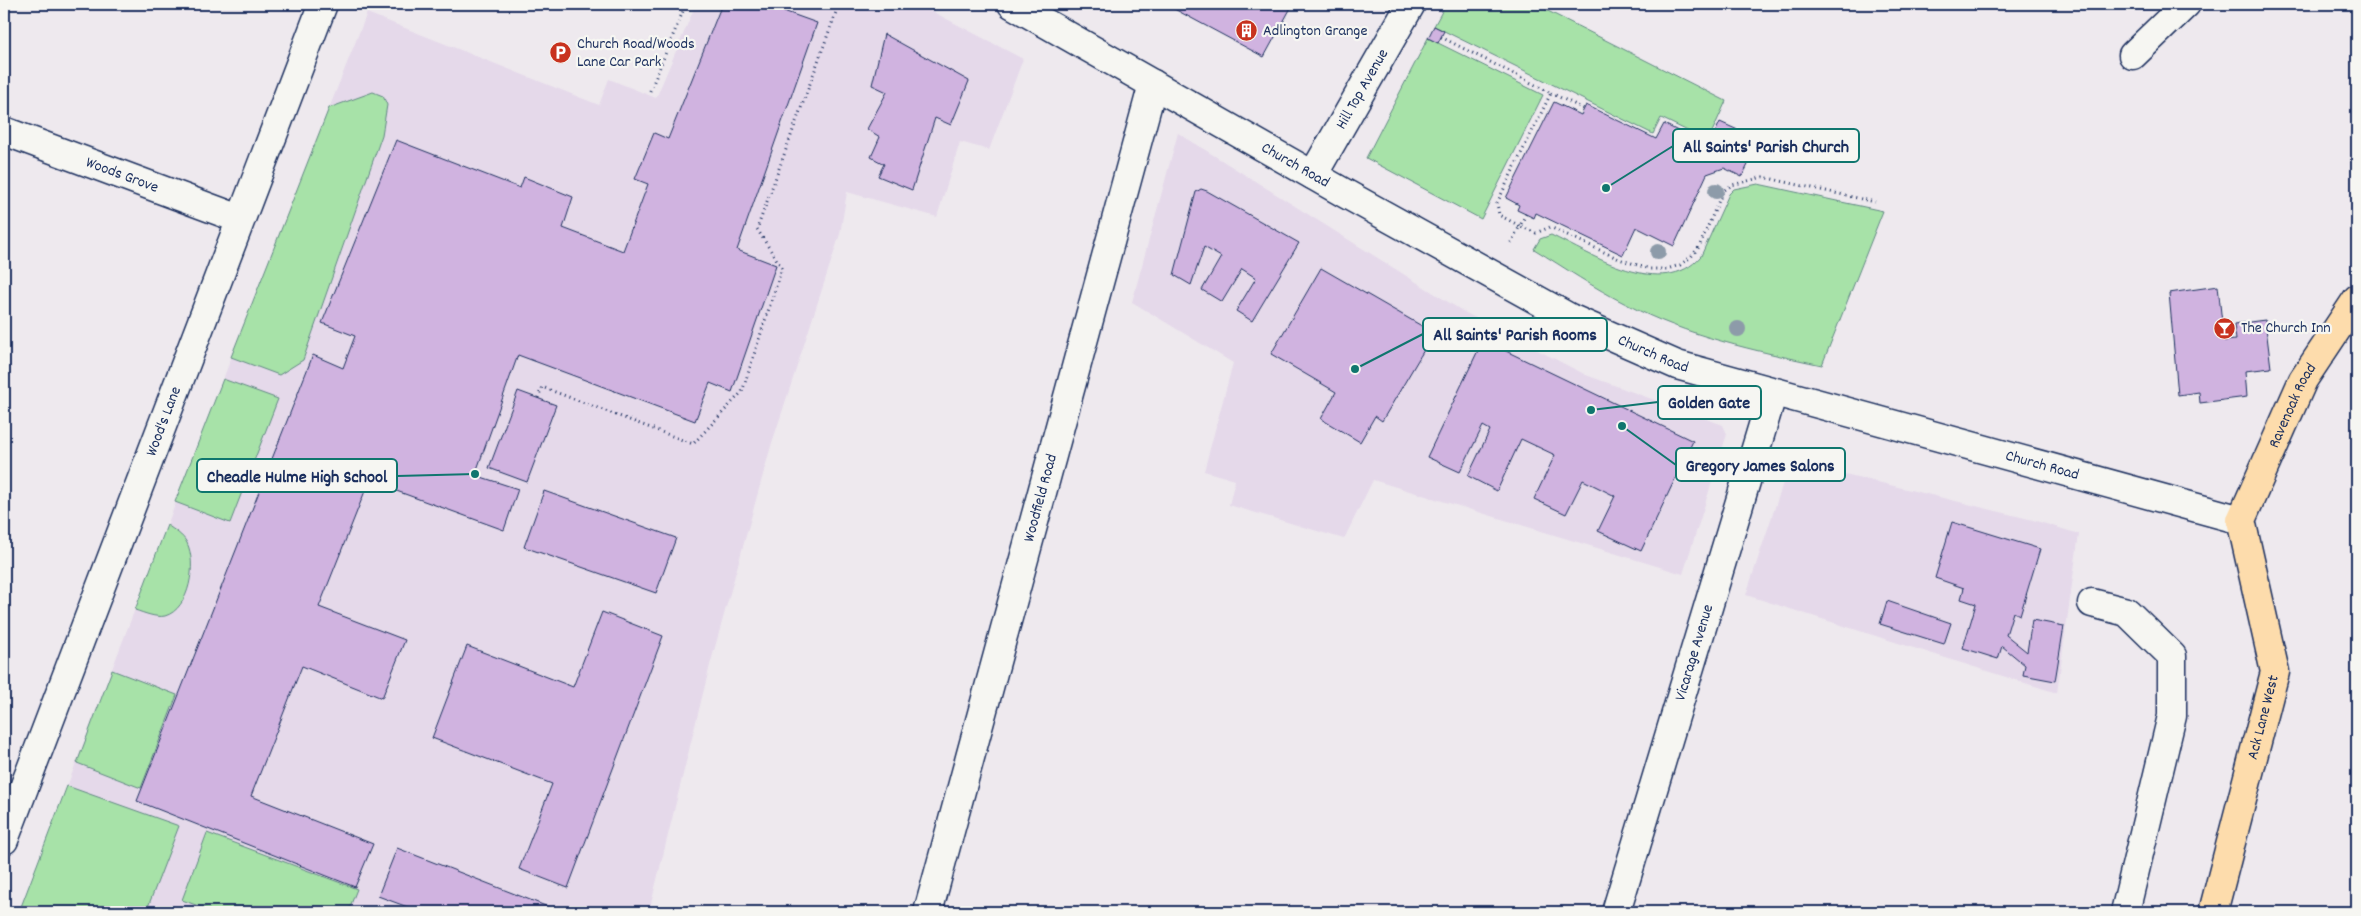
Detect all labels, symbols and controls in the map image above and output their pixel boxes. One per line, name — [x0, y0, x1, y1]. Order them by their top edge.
building icon: Adlington Grange — [1235, 19, 1259, 43]
place label: Adlington Grange — [1263, 20, 1367, 43]
place label: Church Road/Woods Lane Car Park — [577, 33, 695, 74]
parking icon: Church Road/Woods Lane Car Park — [549, 41, 573, 65]
street label: Hill Top Avenue — [1330, 45, 1394, 134]
callout: All Saints' Parish Church — [1673, 129, 1859, 162]
text: All Saints' Parish Church — [1683, 136, 1849, 161]
street label: Church Road — [1257, 137, 1334, 194]
street label: Woods Grove — [82, 151, 162, 199]
bar icon: The Church Inn — [2213, 316, 2237, 340]
place label: The Church Inn — [2241, 317, 2331, 340]
callout: All Saints' Parish Rooms — [1423, 318, 1607, 351]
text: All Saints' Parish Rooms — [1433, 324, 1597, 349]
street label: Church Road — [1614, 329, 1691, 379]
street label: Ravenoak Road — [2263, 359, 2322, 452]
street label: Wood's Lane — [140, 383, 187, 460]
callout: Golden Gate — [1658, 386, 1761, 419]
text: Golden Gate — [1668, 392, 1750, 417]
street label: Church Road — [2003, 444, 2082, 486]
callout: Gregory James Salons — [1676, 448, 1845, 481]
street label: Woodfield Road — [1018, 451, 1063, 545]
text: Gregory James Salons — [1685, 455, 1835, 480]
callout: Cheadle Hulme High School — [197, 459, 397, 492]
text: Cheadle Hulme High School — [207, 466, 388, 491]
street label: Vicarage Avenue — [1669, 602, 1720, 704]
street label: Ack Lane West — [2241, 673, 2285, 762]

